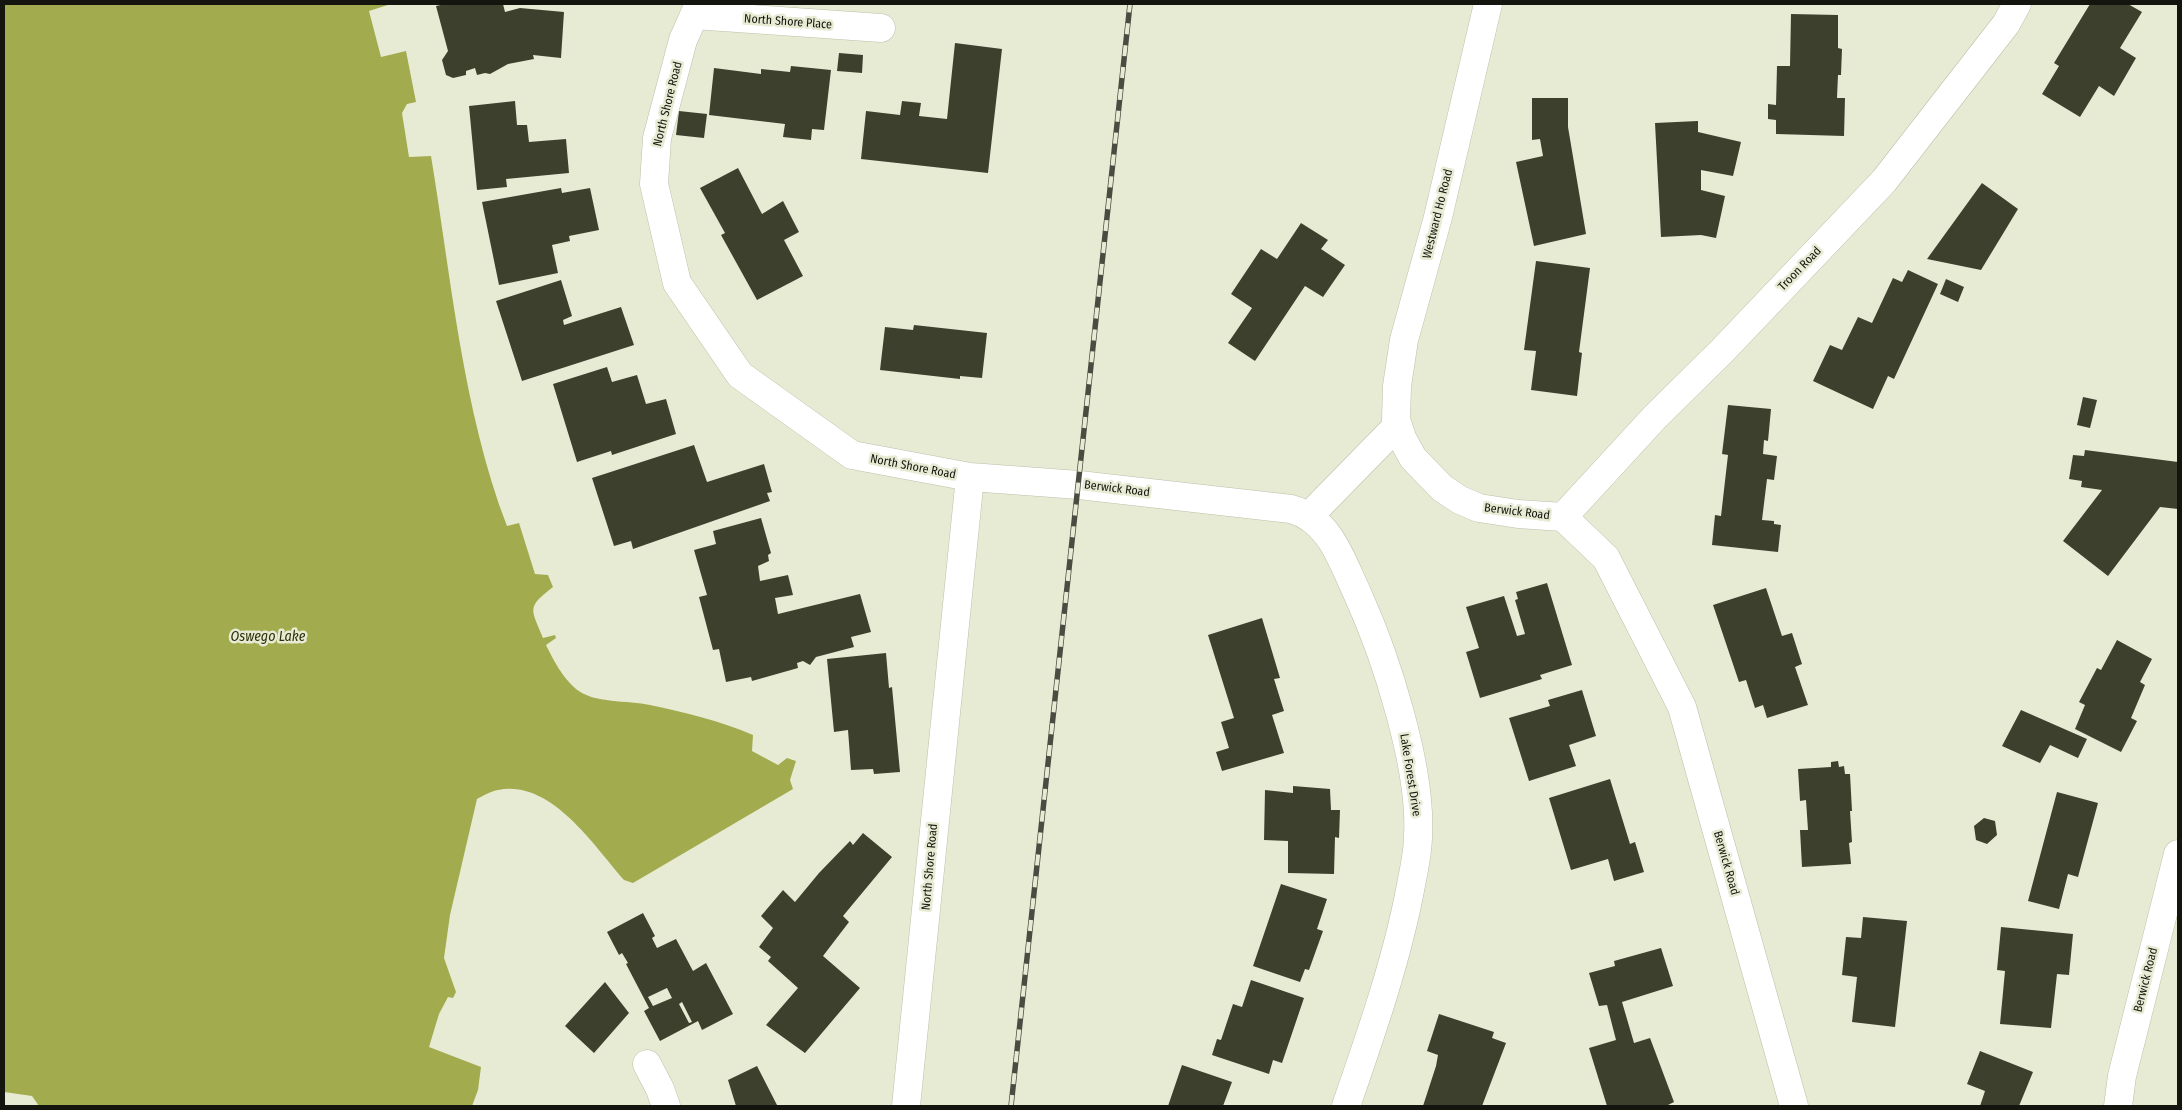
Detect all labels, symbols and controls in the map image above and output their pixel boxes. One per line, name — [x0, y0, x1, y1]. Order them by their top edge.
street label: North Shore Place — [744, 12, 832, 32]
street label: North Shore Road — [651, 60, 685, 148]
street label: Westward Ho Road — [1420, 168, 1456, 260]
street label: Troon Road — [1775, 244, 1825, 294]
street label: North Shore Road — [869, 452, 957, 482]
street label: Berwick Road — [1083, 478, 1151, 500]
street label: Berwick Road — [1483, 501, 1551, 523]
water label: Oswego Lake — [231, 629, 305, 645]
street label: Lake Forest Drive — [1396, 733, 1424, 817]
street label: North Shore Road — [919, 823, 941, 911]
street label: Berwick Road — [1710, 829, 1742, 897]
street label: Berwick Road — [2131, 946, 2161, 1014]

